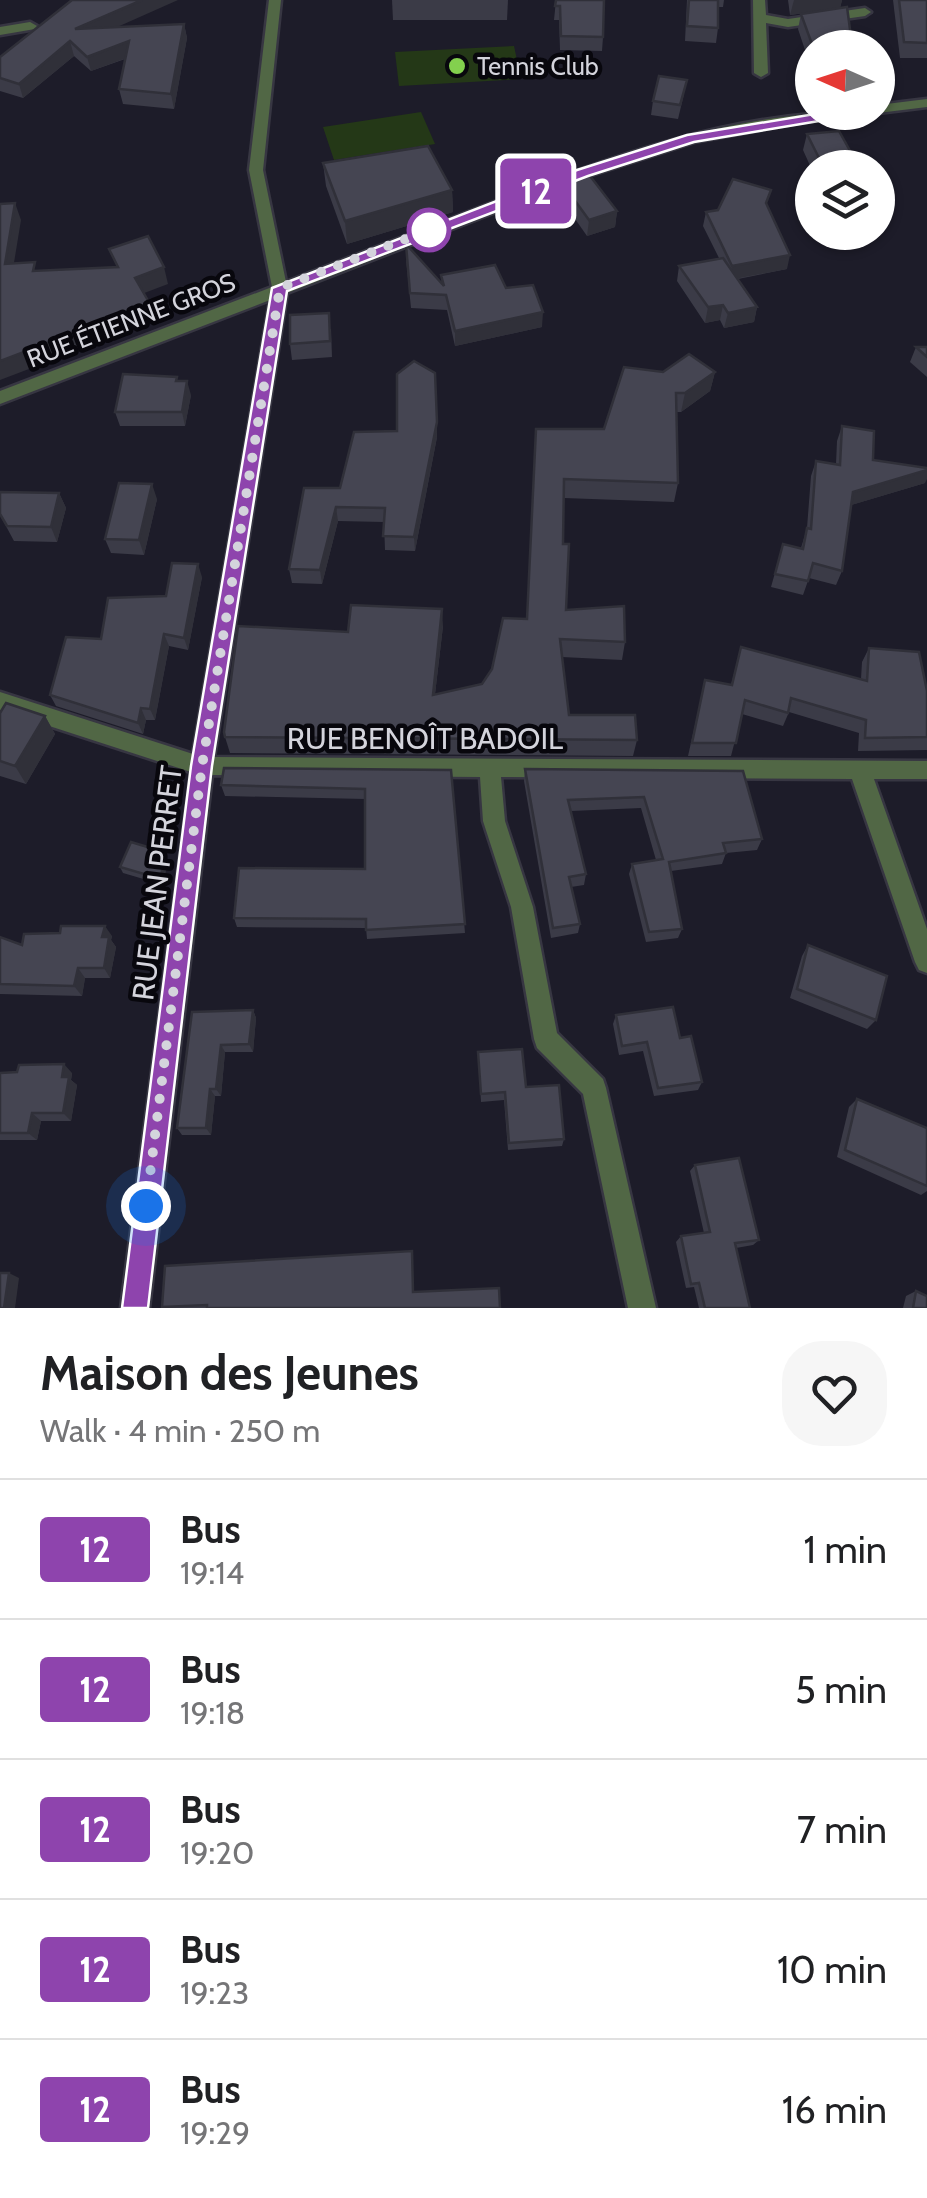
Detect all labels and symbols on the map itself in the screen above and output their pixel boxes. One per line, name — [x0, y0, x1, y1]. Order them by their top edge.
north arrow — [795, 30, 895, 130]
place label: Tennis Club — [477, 51, 599, 81]
marker: Tennis Club — [446, 55, 468, 77]
line badge: 12 — [491, 158, 581, 224]
unlabelled marker — [408, 209, 450, 251]
street label: RUE ÉTIENNE GROS — [23, 266, 239, 374]
street label: RUE BENOÎT BADOIL — [287, 720, 563, 757]
street label: RUE JEAN PERRET — [124, 763, 190, 1003]
your location — [121, 1181, 171, 1231]

